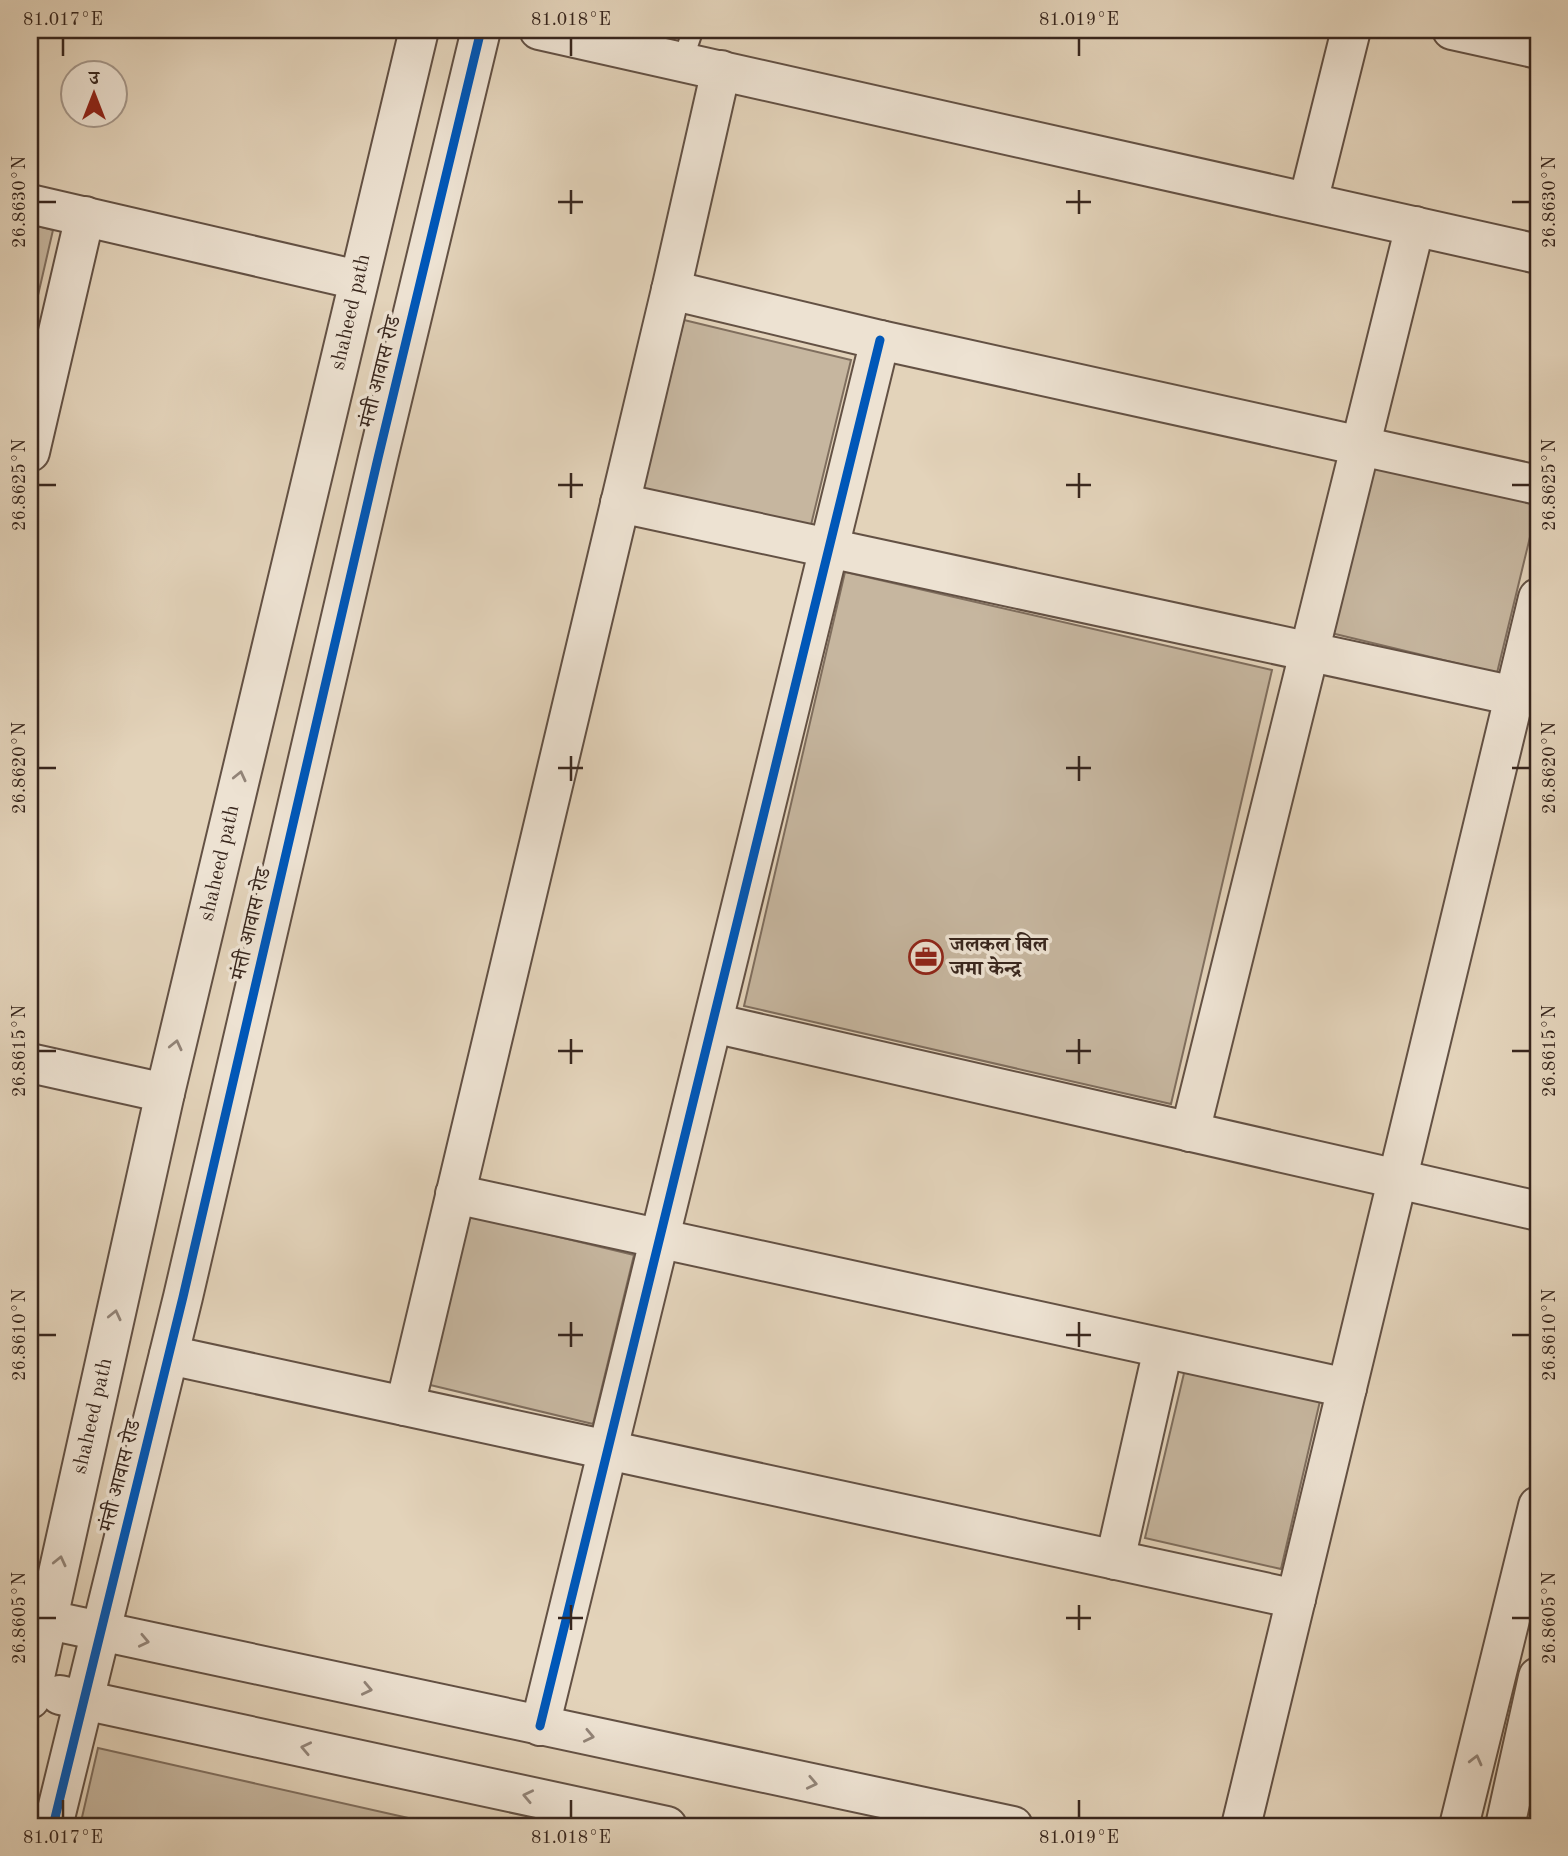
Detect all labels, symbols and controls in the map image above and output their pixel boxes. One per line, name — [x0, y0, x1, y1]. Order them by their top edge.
text: 81.017°E — [23, 11, 103, 29]
text: 81.018°E — [531, 11, 611, 29]
text: 81.019°E — [1039, 11, 1119, 29]
north arrow — [60, 60, 130, 130]
text: उ — [87, 70, 100, 89]
text: 26.8630°N — [11, 156, 29, 248]
text: 26.8630°N — [1541, 156, 1559, 248]
street label: shaheed path — [327, 252, 375, 372]
street label: मंत्ती आवास रोड — [354, 312, 405, 431]
text: 26.8625°N — [11, 439, 29, 531]
text: 26.8625°N — [1541, 439, 1559, 531]
text: 26.8620°N — [11, 722, 29, 814]
text: 26.8620°N — [1541, 722, 1559, 814]
one-way arrow — [232, 770, 247, 782]
street label: shaheed path — [196, 803, 244, 923]
street label: मंत्ती आवास रोड — [226, 864, 275, 983]
place label: जलकल बिल जमा केन्द्र — [948, 932, 1050, 980]
office icon: जलकल बिल जमा केन्द्र — [907, 938, 945, 976]
text: 26.8615°N — [11, 1005, 29, 1097]
text: 26.8615°N — [1541, 1005, 1559, 1097]
one-way arrow — [168, 1039, 183, 1051]
text: 26.8610°N — [11, 1289, 29, 1381]
text: 26.8610°N — [1541, 1289, 1559, 1381]
one-way arrow — [107, 1309, 122, 1321]
street label: shaheed path — [69, 1356, 117, 1476]
street label: मंत्ती आवास रोड — [94, 1416, 145, 1535]
one-way arrow — [52, 1555, 67, 1567]
text: 26.8605°N — [11, 1572, 29, 1664]
text: 26.8605°N — [1541, 1572, 1559, 1664]
one-way arrow — [138, 1633, 150, 1648]
one-way arrow — [361, 1680, 373, 1695]
one-way arrow — [583, 1728, 595, 1743]
one-way arrow — [300, 1742, 312, 1757]
one-way arrow — [1467, 1754, 1482, 1766]
one-way arrow — [806, 1775, 818, 1790]
one-way arrow — [522, 1790, 534, 1805]
text: 81.017°E — [23, 1829, 103, 1847]
text: 81.018°E — [531, 1829, 611, 1847]
text: 81.019°E — [1039, 1829, 1119, 1847]

